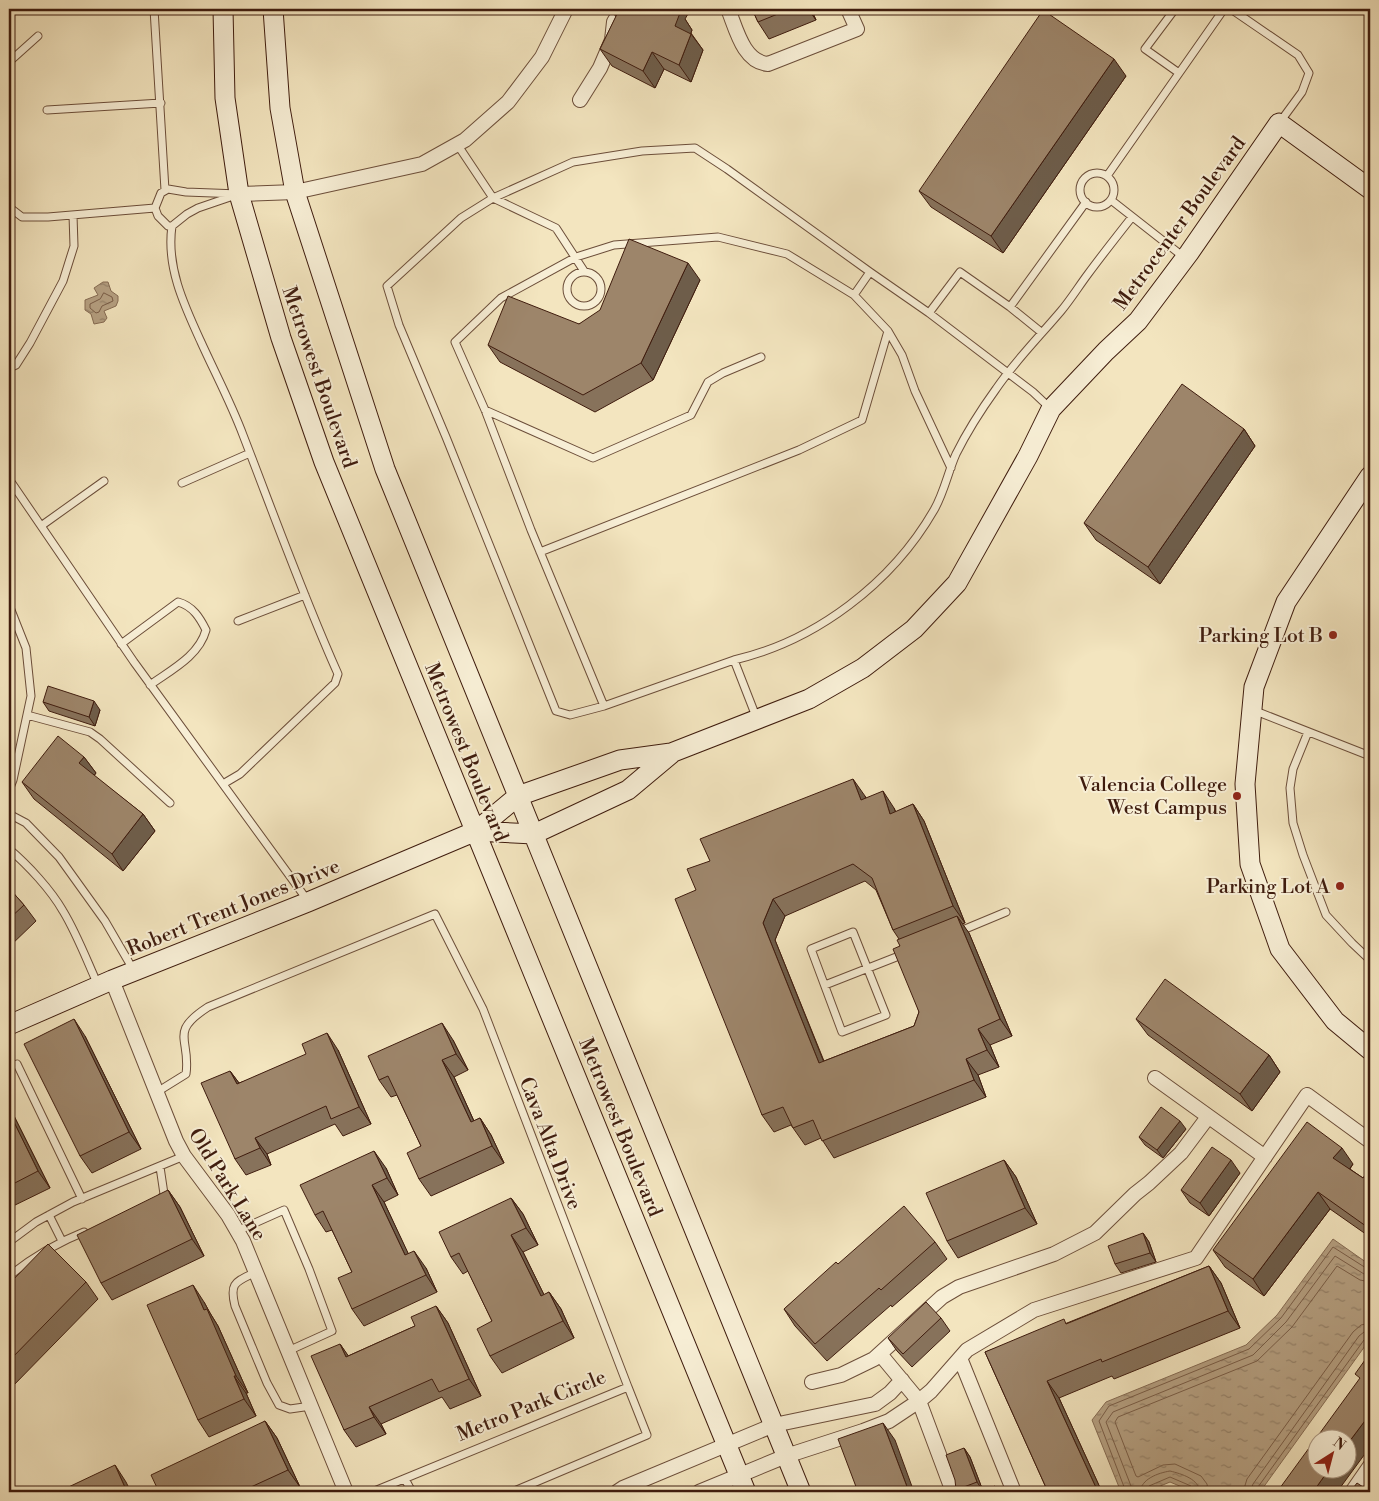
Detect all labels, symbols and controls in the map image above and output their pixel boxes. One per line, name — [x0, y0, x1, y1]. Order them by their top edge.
street label: Metrocenter Boulevard — [1109, 132, 1252, 316]
street label: Metrowest Boulevard — [276, 283, 362, 472]
place label: Parking Lot B — [1199, 624, 1323, 649]
marker: Parking Lot B — [1327, 629, 1339, 641]
street label: Metrowest Boulevard — [418, 660, 513, 846]
place label: Valencia College West Campus — [1077, 773, 1227, 821]
marker: Valencia College West Campus — [1231, 790, 1243, 802]
street label: Robert Trent Jones Drive — [123, 854, 344, 963]
place label: Parking Lot A — [1206, 875, 1331, 900]
marker: Parking Lot A — [1334, 880, 1346, 892]
street label: Metrowest Boulevard — [572, 1035, 667, 1221]
street label: Cava Alta Drive — [513, 1074, 586, 1213]
street label: Old Park Lane — [182, 1124, 271, 1246]
street label: Metro Park Circle — [453, 1365, 610, 1448]
north arrow — [1306, 1428, 1356, 1478]
text: N — [1329, 1434, 1349, 1455]

